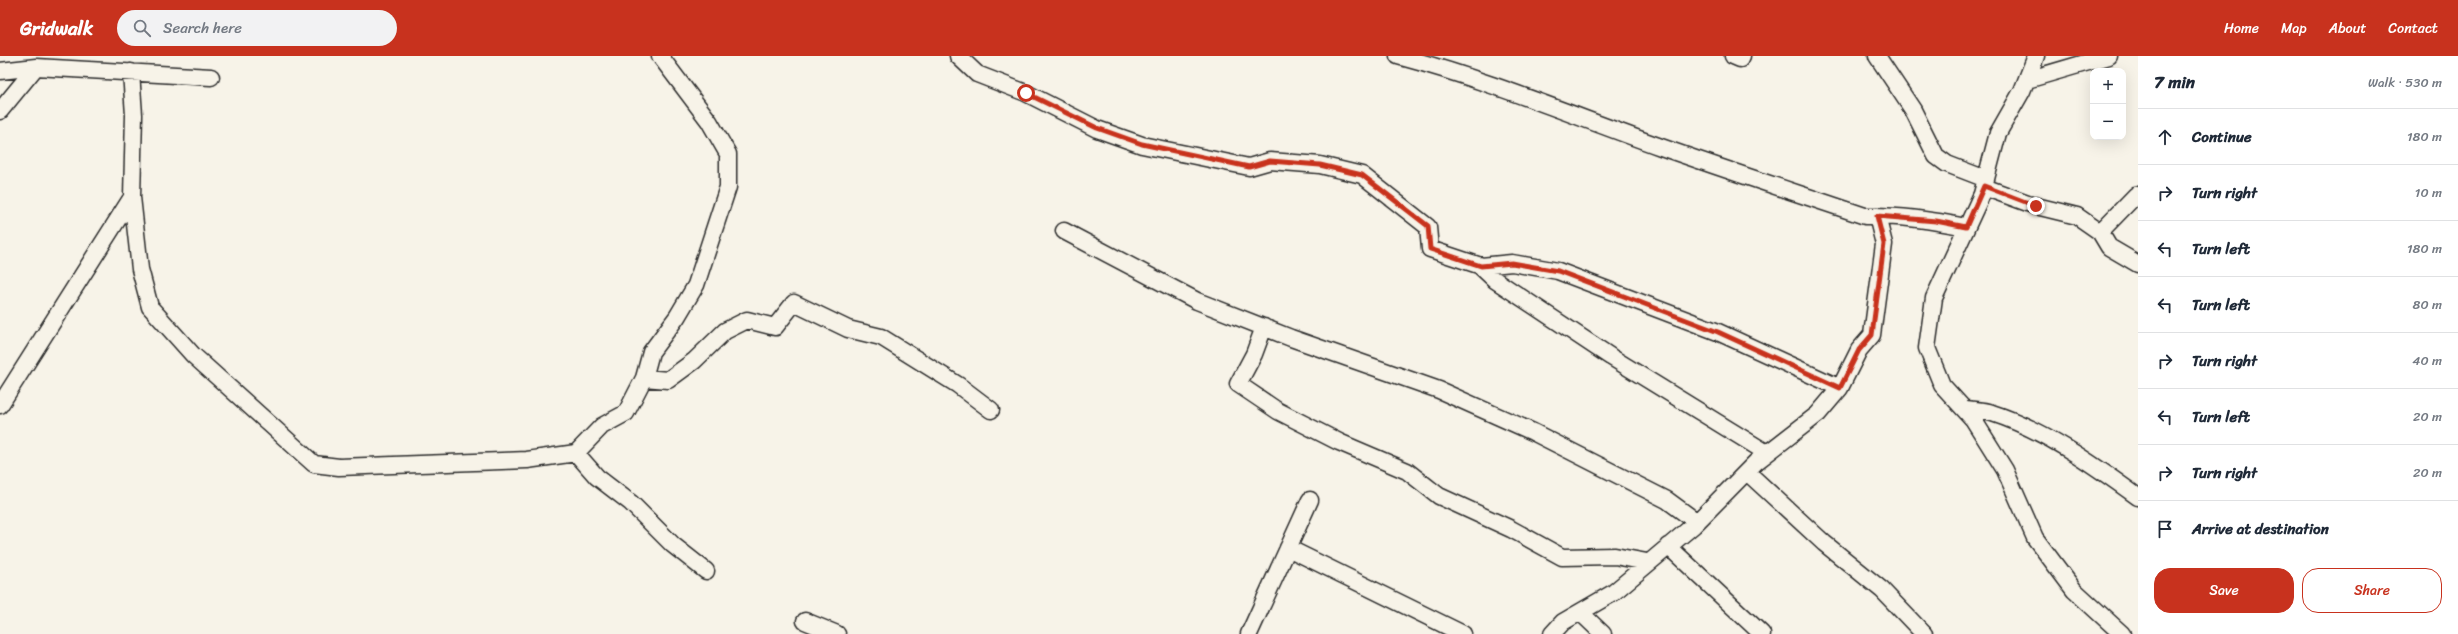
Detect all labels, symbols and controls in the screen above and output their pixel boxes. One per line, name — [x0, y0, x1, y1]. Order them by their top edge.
search box — [117, 10, 397, 46]
text: Gridwalk — [20, 12, 93, 45]
text: Search here — [163, 15, 242, 41]
text: Home — [2224, 16, 2259, 41]
text: Map — [2281, 16, 2307, 41]
text: About — [2329, 16, 2366, 41]
text: Contact — [2388, 16, 2438, 41]
icon: search — [131, 17, 153, 39]
text: 7 min — [2154, 67, 2195, 97]
map controls — [2090, 68, 2126, 140]
button: + — [2090, 68, 2126, 104]
text: Walk · 530 m — [2368, 71, 2442, 94]
route start — [1017, 84, 1035, 102]
button: − — [2090, 104, 2126, 140]
text: Continue — [2192, 124, 2252, 150]
text: 180 m — [2407, 125, 2442, 148]
icon: ahead — [2154, 126, 2176, 148]
text: Turn right — [2192, 180, 2257, 206]
text: 10 m — [2415, 181, 2442, 204]
icon: right — [2154, 182, 2176, 204]
route end — [2027, 197, 2045, 215]
text: Turn left — [2192, 236, 2250, 262]
text: 180 m — [2407, 237, 2442, 260]
icon: left — [2154, 238, 2176, 260]
text: Turn left — [2192, 292, 2250, 318]
text: 80 m — [2413, 293, 2442, 316]
icon: left — [2154, 294, 2176, 316]
text: Turn right — [2192, 348, 2257, 374]
text: 40 m — [2412, 349, 2442, 372]
icon: right — [2154, 350, 2176, 372]
text: Turn left — [2192, 404, 2250, 430]
text: 20 m — [2413, 405, 2442, 428]
icon: left — [2154, 406, 2176, 428]
text: Turn right — [2192, 460, 2257, 486]
text: 20 m — [2413, 461, 2442, 484]
icon: right — [2154, 462, 2176, 484]
text: Arrive at destination — [2192, 516, 2329, 542]
icon: arrive — [2154, 518, 2176, 540]
button: Save — [2154, 568, 2294, 613]
button: Share — [2302, 568, 2442, 613]

